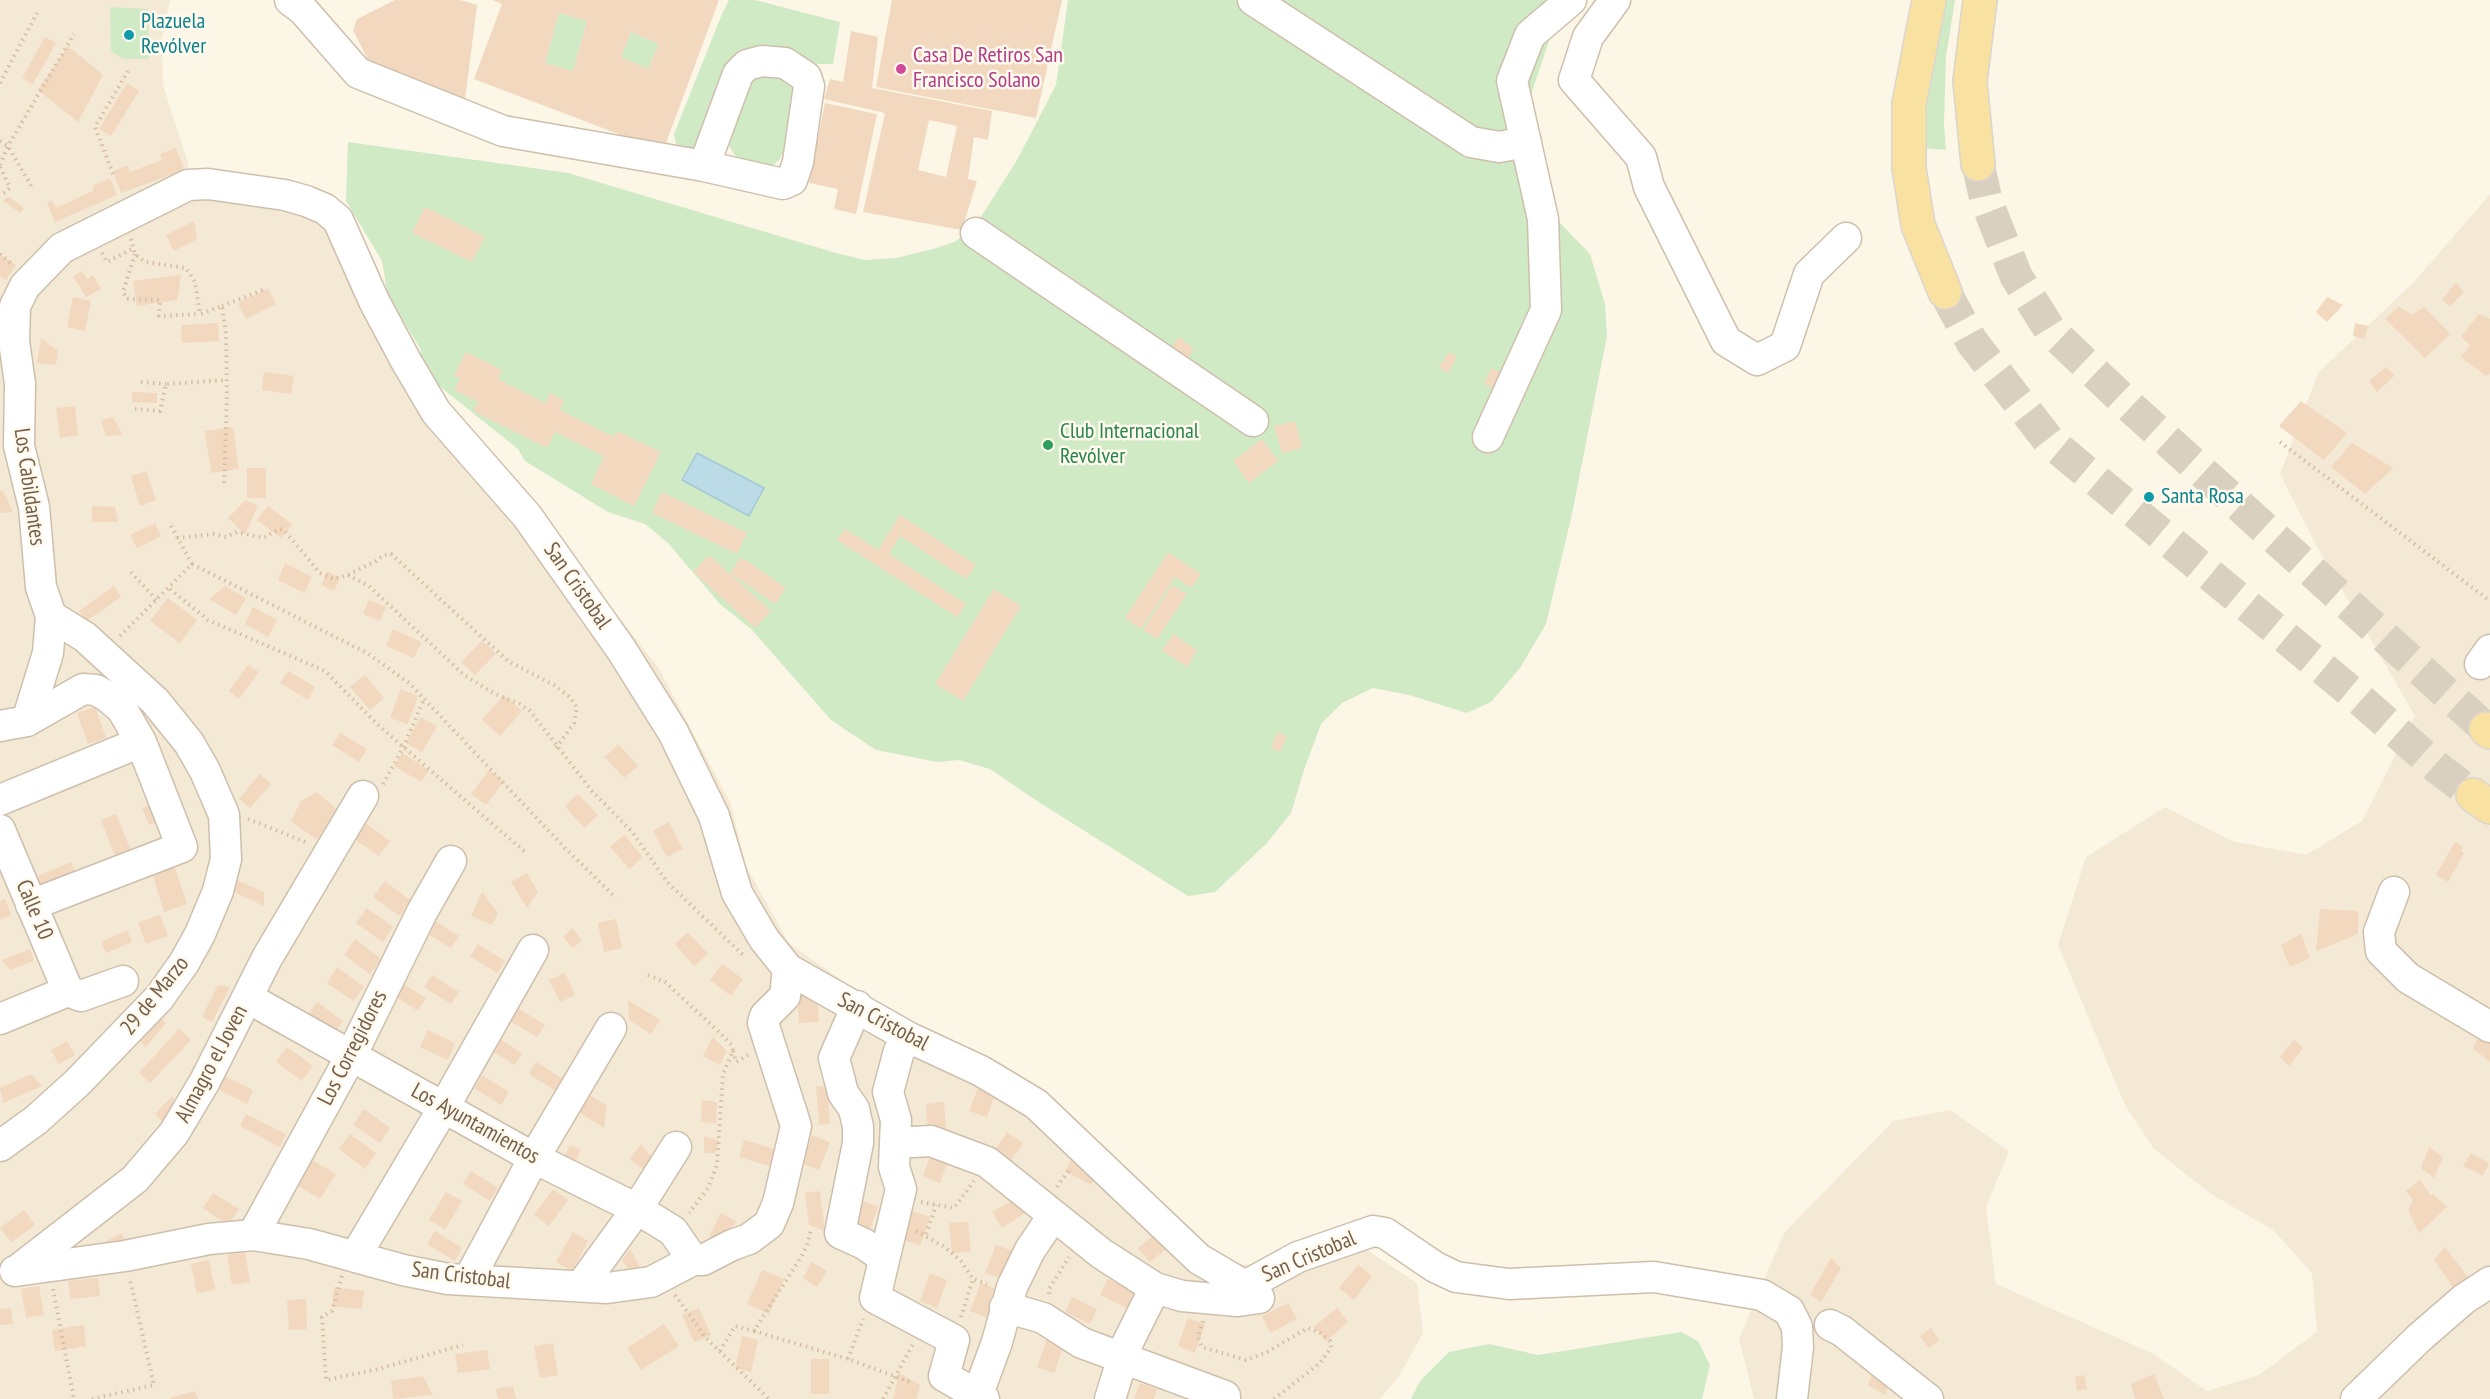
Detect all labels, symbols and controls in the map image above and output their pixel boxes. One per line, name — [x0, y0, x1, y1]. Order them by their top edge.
place label: Plazuela Revólver — [141, 9, 206, 60]
marker: Plazuela Revólver — [122, 28, 136, 42]
place label: Casa De Retiros San Francisco Solano — [913, 43, 1063, 94]
marker: Casa De Retiros San Francisco Solano — [894, 62, 908, 76]
place label: Club Internacional Revólver — [1060, 419, 1199, 470]
street label: Los Cabildantes — [8, 427, 50, 547]
marker: Club Internacional Revólver — [1041, 438, 1055, 452]
place label: Santa Rosa — [2161, 484, 2244, 510]
marker: Santa Rosa — [2142, 490, 2156, 504]
street label: San Cristobal — [538, 538, 616, 634]
street label: Calle 10 — [10, 876, 58, 944]
street label: 29 de Marzo — [115, 951, 195, 1041]
street label: Los Corregidores — [313, 986, 393, 1110]
street label: San Cristobal — [833, 987, 933, 1057]
street label: Almagro el Joven — [170, 1001, 254, 1127]
street label: Los Ayuntamientos — [406, 1078, 544, 1170]
street label: San Cristobal — [1258, 1225, 1360, 1289]
street label: San Cristobal — [410, 1257, 512, 1295]

